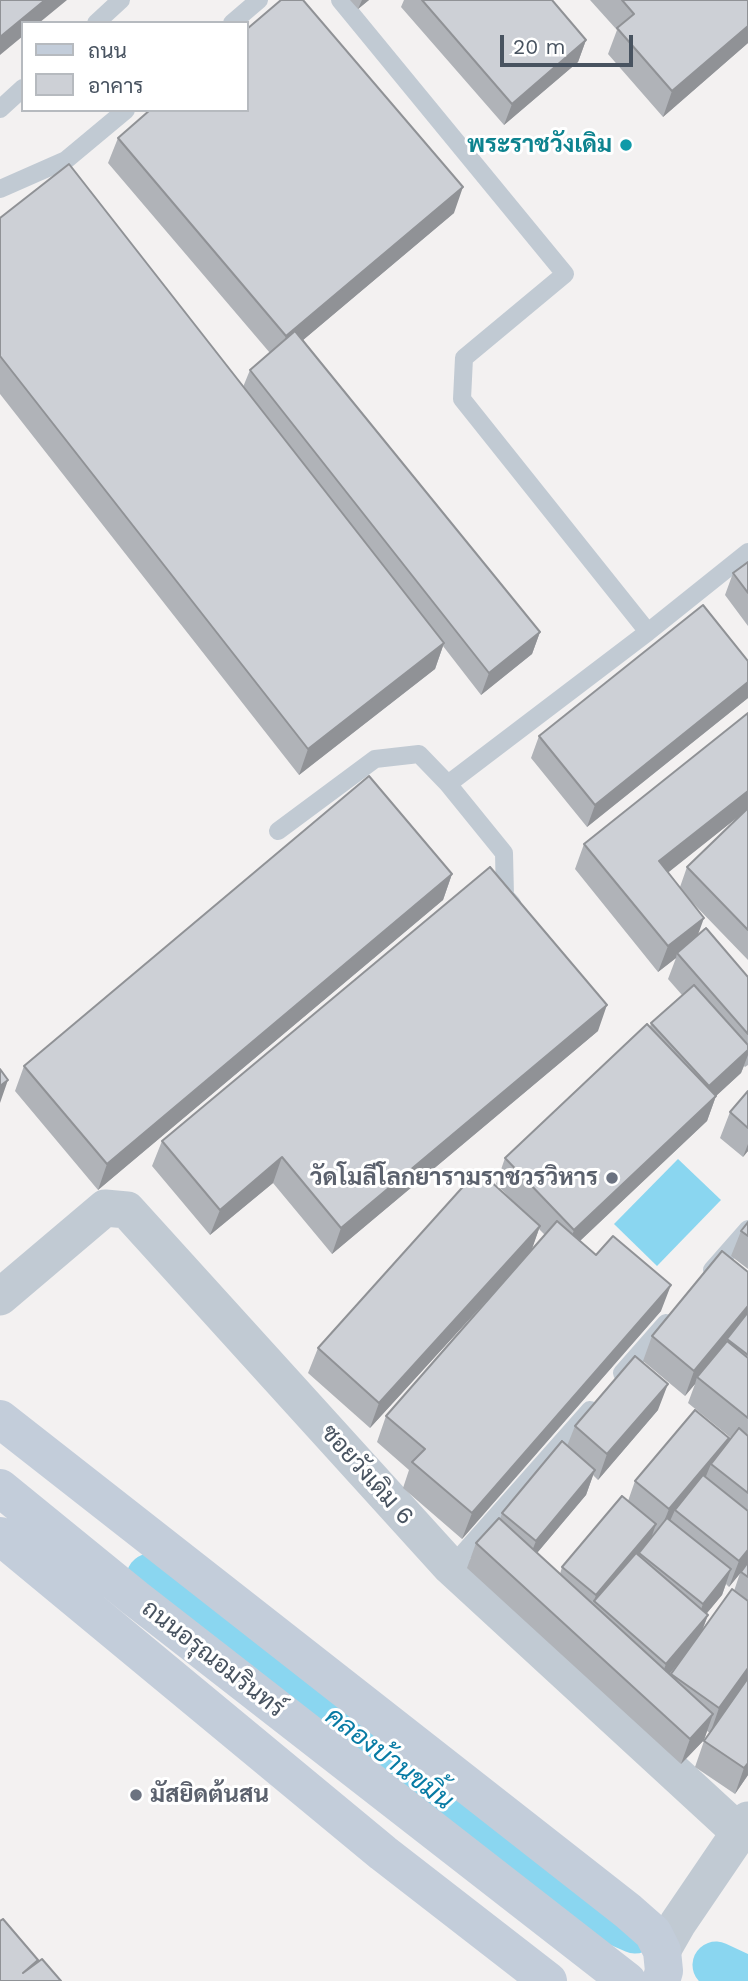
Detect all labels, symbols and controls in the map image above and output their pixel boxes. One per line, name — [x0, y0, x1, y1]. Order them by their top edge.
legend — [21, 21, 248, 112]
scale bar — [503, 21, 636, 65]
text: 20 m — [513, 34, 565, 59]
text: ถนน — [88, 38, 127, 63]
text: อาคาร — [88, 73, 144, 98]
place label: พระราชวังเดิม — [467, 131, 612, 159]
marker: พระราชวังเดิม — [618, 137, 634, 153]
place label: วัดโมลีโลกยารามราชวรวิหาร — [310, 1164, 598, 1192]
marker: วัดโมลีโลกยารามราชวรวิหาร — [604, 1170, 620, 1186]
street label: ซอยวังเดิม 6 — [314, 1419, 420, 1531]
street label: ถนนอรุณอมรินทร์ — [136, 1594, 290, 1724]
water label: คลองบ้านขมิ้น — [319, 1701, 459, 1817]
place label: มัสยิดต้นสน — [150, 1781, 269, 1809]
marker: มัสยิดต้นสน — [128, 1787, 144, 1803]

